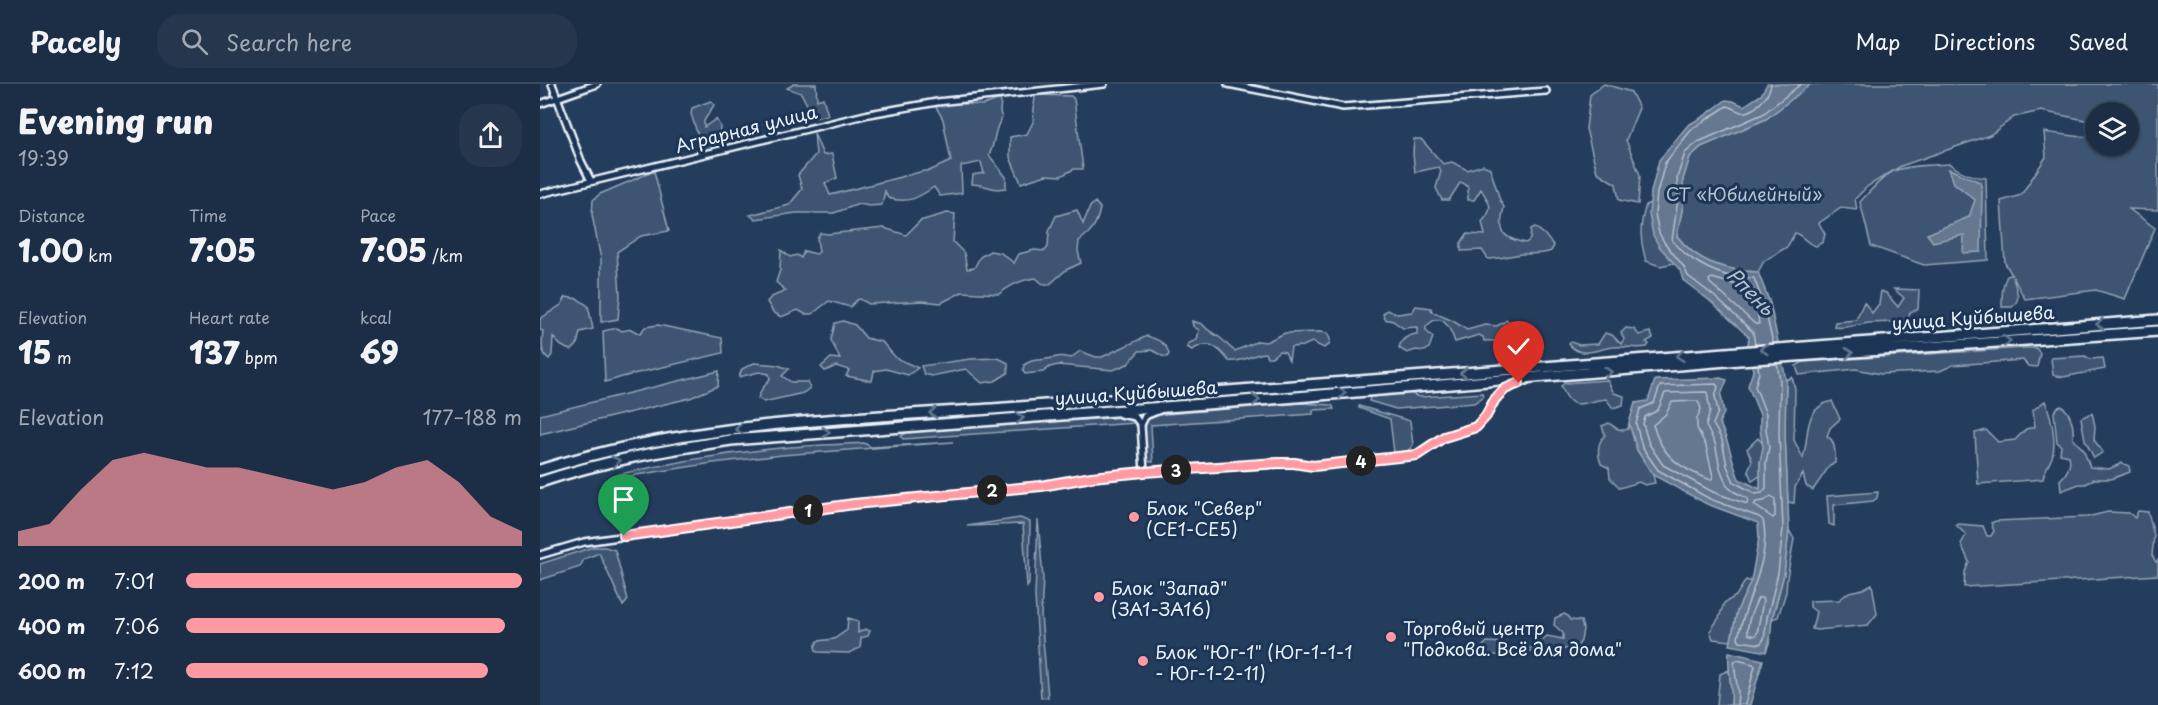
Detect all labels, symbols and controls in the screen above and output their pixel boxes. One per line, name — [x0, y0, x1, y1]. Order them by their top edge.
search box — [157, 14, 577, 68]
text: Pacely — [30, 20, 121, 63]
icon: search — [178, 25, 211, 58]
text: Search here — [226, 25, 352, 58]
text: Map — [1855, 25, 1900, 57]
text: Directions — [1933, 25, 2035, 57]
text: Saved — [2068, 25, 2128, 57]
text: Evening run — [18, 95, 213, 145]
street label: Аграрная улица — [672, 97, 821, 159]
map controls — [2085, 102, 2139, 156]
button: layers — [2085, 102, 2139, 156]
button: share — [459, 104, 522, 167]
text: 19:39 — [18, 143, 69, 173]
park label: СТ «Юбилейный» — [1666, 180, 1822, 207]
text: Distance — [18, 203, 85, 227]
text: Time — [189, 203, 227, 227]
text: Pace — [360, 203, 396, 227]
text: 1.00 — [18, 227, 83, 272]
text: 7:05 — [189, 227, 256, 272]
text: 7:05 — [360, 227, 427, 272]
text: km — [83, 243, 112, 267]
text: /km — [427, 243, 463, 267]
water label: Рпень — [1720, 260, 1782, 322]
street label: улица Куйбышева — [1891, 298, 2056, 336]
text: Elevation — [18, 305, 87, 329]
text: Heart rate — [189, 305, 270, 329]
text: kcal — [360, 305, 392, 329]
one-way arrow — [2095, 317, 2104, 330]
pin — [1493, 321, 1544, 383]
text: 15 — [18, 329, 52, 374]
text: 137 — [189, 329, 240, 374]
text: 69 — [360, 329, 399, 374]
icon: check — [1502, 330, 1535, 363]
one-way arrow — [2003, 334, 2012, 347]
one-way arrow — [1760, 343, 1769, 356]
text: m — [52, 345, 72, 369]
text: bpm — [240, 345, 278, 369]
one-way arrow — [1844, 346, 1853, 359]
one-way arrow — [1676, 349, 1685, 362]
one-way arrow — [1459, 366, 1468, 379]
one-way arrow — [1603, 366, 1612, 379]
street label: улица Куйбышева — [1054, 373, 1219, 411]
one-way arrow — [1338, 387, 1347, 400]
one-way arrow — [1252, 393, 1261, 406]
text: Elevation — [18, 402, 104, 432]
text: 177–188 m — [423, 402, 522, 432]
one-way arrow — [929, 407, 938, 420]
one-way arrow — [1016, 411, 1025, 424]
one-way arrow — [734, 422, 743, 435]
one-way arrow — [821, 426, 830, 439]
pin: 4 — [1346, 446, 1376, 476]
text: 4 — [1356, 449, 1366, 473]
one-way arrow — [611, 455, 621, 468]
pin: 3 — [1161, 455, 1191, 485]
text: 3 — [1171, 458, 1181, 482]
pin — [598, 474, 649, 536]
pin: 2 — [977, 475, 1007, 505]
text: 2 — [986, 478, 998, 502]
icon: arrive — [607, 483, 640, 516]
place label: Блок "Север" (СЕ1-СЕ5) — [1146, 494, 1263, 542]
pin: 1 — [793, 495, 823, 525]
text: 1 — [804, 498, 812, 522]
marker: Блок "Север" (СЕ1-СЕ5) — [1127, 510, 1141, 524]
text: 200 m — [18, 566, 85, 596]
text: 7:01 — [114, 566, 154, 596]
place label: Блок "Запад" (ЗА1-ЗА16) — [1111, 574, 1227, 622]
marker: Блок "Запад" (ЗА1-ЗА16) — [1092, 590, 1106, 604]
text: 400 m — [18, 611, 86, 641]
text: 7:06 — [114, 611, 159, 641]
place label: Торговый центр "Подкова. Всё для дома" — [1403, 614, 1622, 662]
marker: Торговый центр "Подкова. Всё для дома" — [1384, 630, 1398, 644]
place label: Блок "Юг-1" (Юг-1-1-1 - Юг-1-2-11) — [1155, 638, 1353, 686]
marker: Блок "Юг-1" (Юг-1-1-1 - Юг-1-2-11) — [1136, 654, 1150, 668]
text: 600 m — [18, 656, 86, 686]
text: 7:12 — [114, 656, 154, 686]

